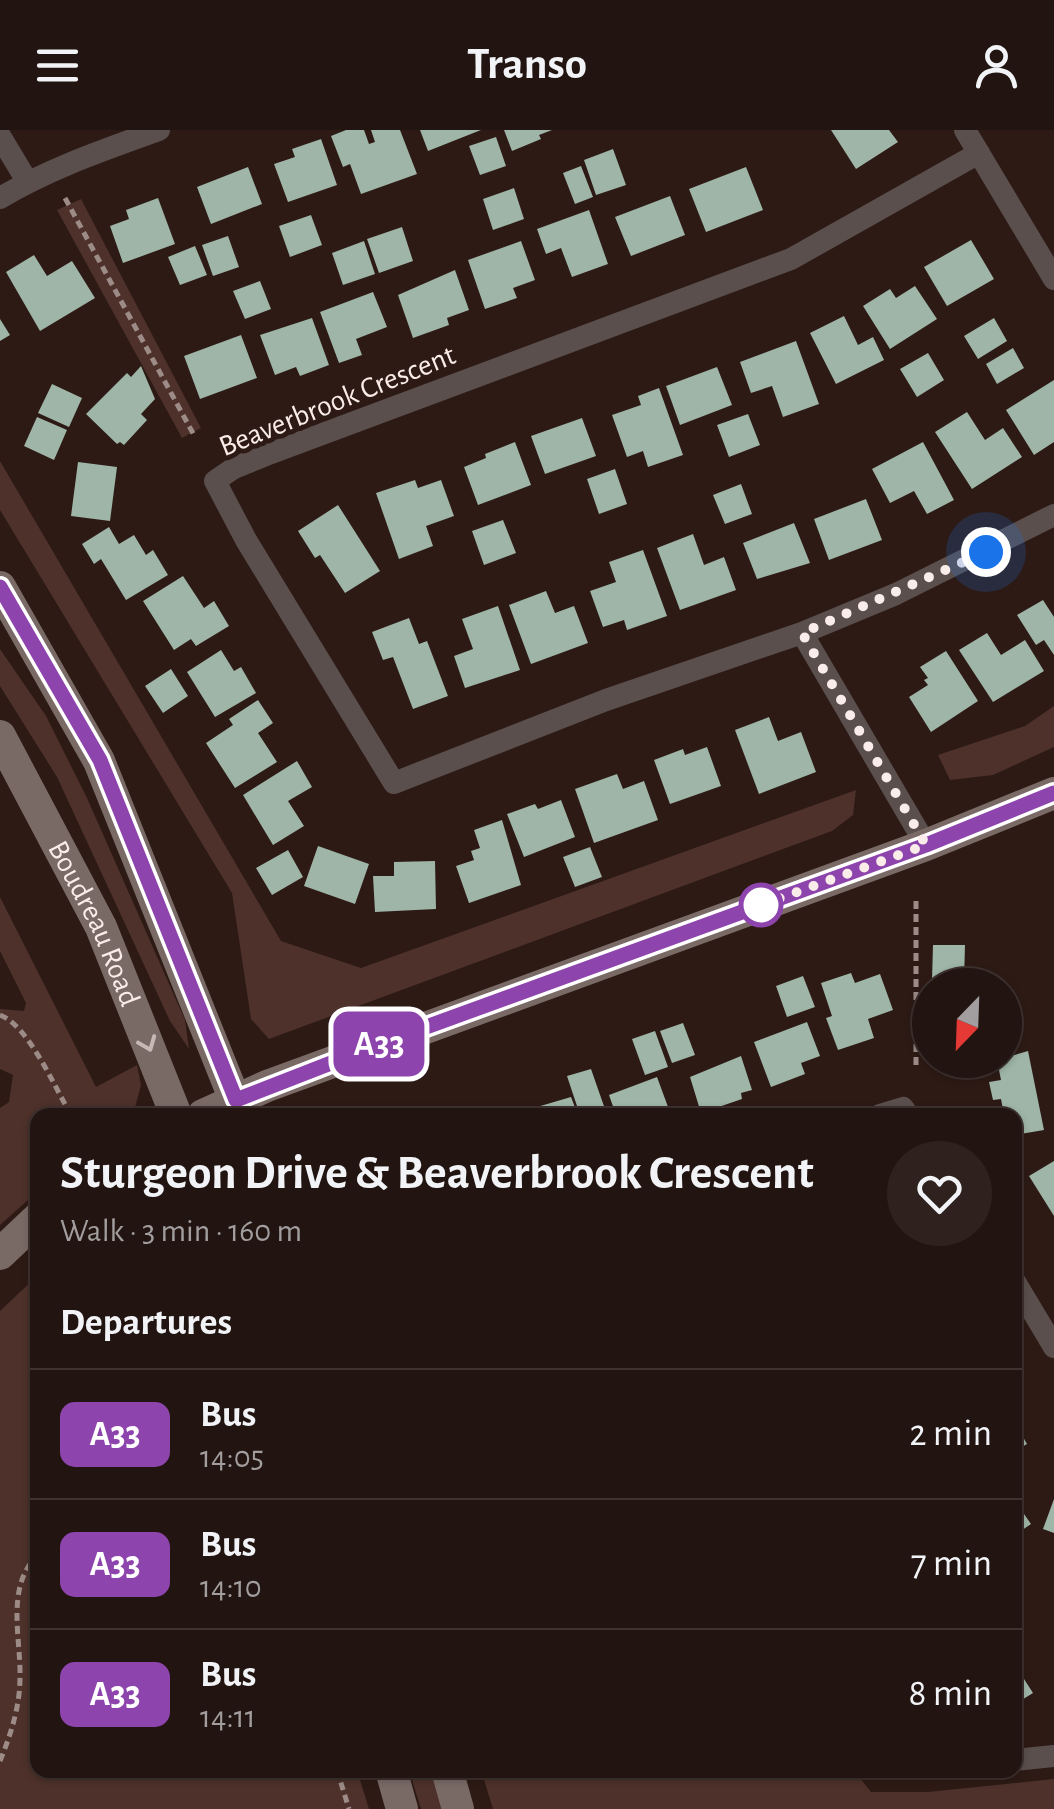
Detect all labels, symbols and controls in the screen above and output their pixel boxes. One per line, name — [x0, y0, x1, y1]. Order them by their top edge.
icon: menu — [30, 38, 85, 93]
icon: person — [969, 38, 1024, 93]
text: Transo — [467, 42, 587, 87]
street label: Beaverbrook Crescent — [215, 340, 460, 462]
your location — [961, 527, 1011, 577]
street label: Boudreau Road — [42, 836, 145, 1010]
unlabelled marker — [740, 884, 782, 926]
north arrow — [912, 968, 1022, 1078]
map controls — [912, 968, 1022, 1078]
line badge: A33 — [322, 1012, 436, 1076]
text: A33 — [353, 1027, 405, 1062]
one-way arrow — [137, 1034, 157, 1052]
button: heart — [887, 1141, 992, 1246]
text: Sturgeon Drive & Beaverbrook Crescent — [60, 1150, 814, 1198]
text: Walk · 3 min · 160 m — [60, 1215, 302, 1247]
text: Departures — [60, 1304, 232, 1342]
text: Bus — [200, 1396, 256, 1434]
text: 2 min — [909, 1415, 992, 1453]
text: A33 — [89, 1417, 141, 1452]
text: 14:05 — [200, 1441, 264, 1473]
text: Bus — [200, 1526, 256, 1564]
text: 7 min — [911, 1545, 992, 1583]
text: A33 — [89, 1547, 141, 1582]
text: 14:10 — [200, 1571, 262, 1603]
text: Bus — [200, 1656, 256, 1694]
text: 8 min — [909, 1675, 992, 1713]
text: A33 — [89, 1677, 141, 1712]
text: 14:11 — [200, 1701, 256, 1733]

